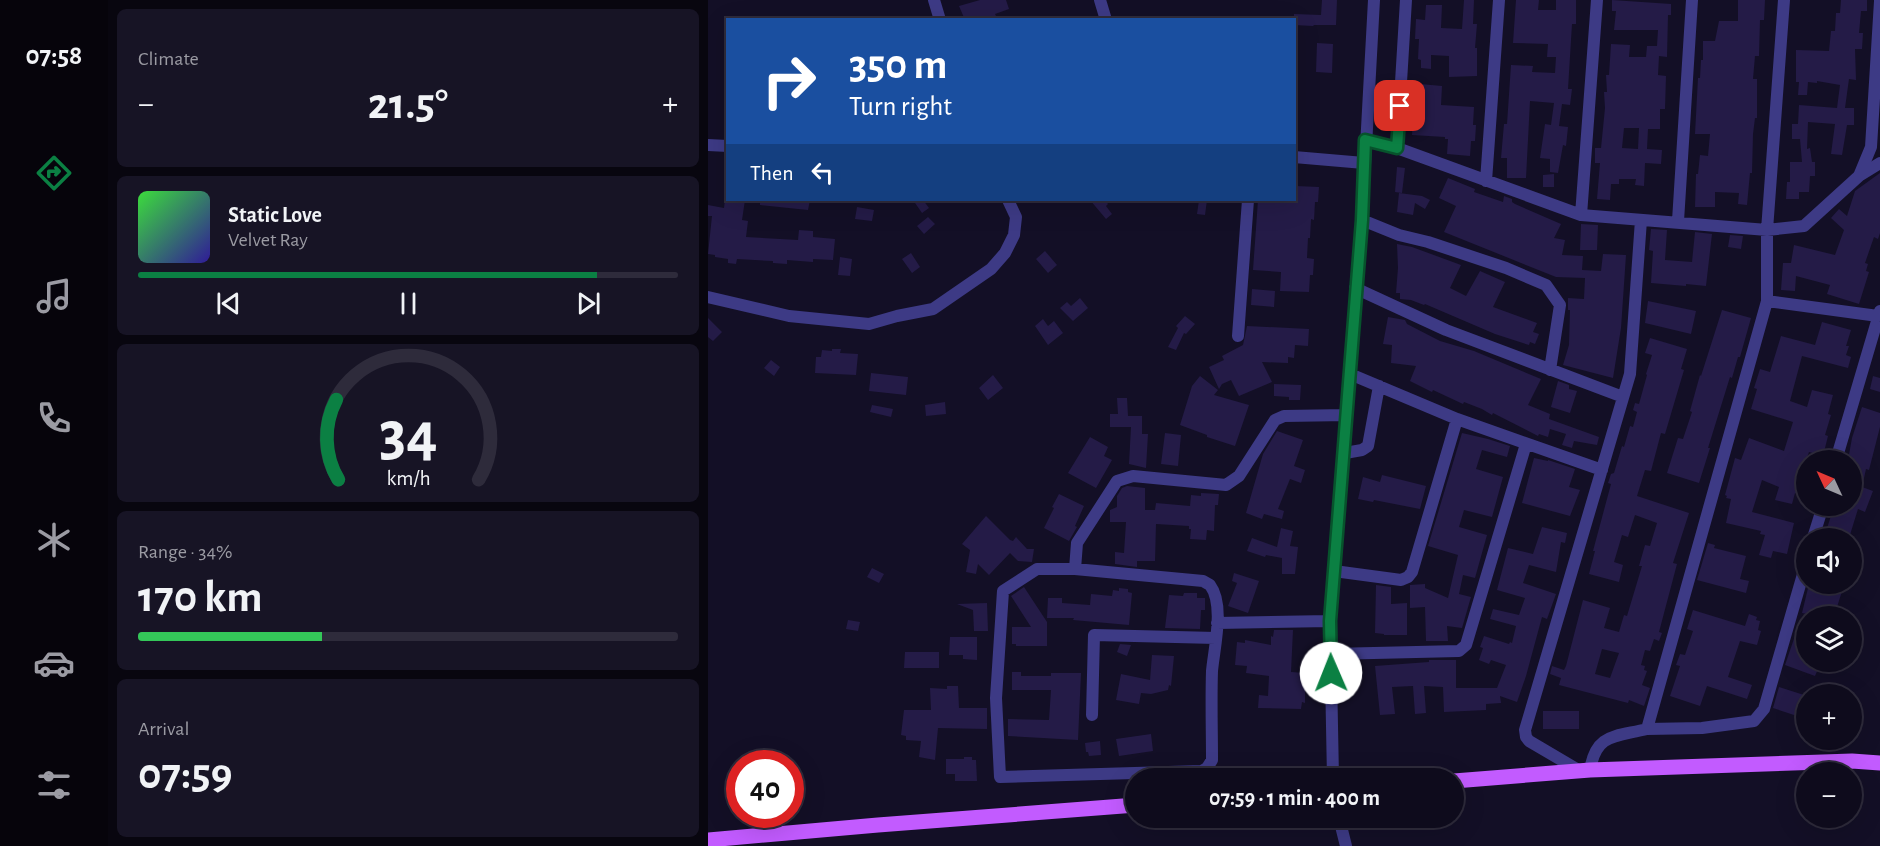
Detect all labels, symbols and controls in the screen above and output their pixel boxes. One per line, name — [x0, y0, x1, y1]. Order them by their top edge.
text: 07:58 — [26, 42, 82, 69]
icon: right — [750, 42, 828, 120]
text: 350 m — [849, 44, 947, 86]
text: Climate — [138, 49, 199, 69]
pin — [1374, 80, 1425, 131]
text: 21.5° — [368, 82, 448, 127]
text: − — [138, 88, 154, 121]
text: + — [662, 88, 678, 121]
icon: arrive — [1383, 89, 1416, 122]
text: Turn right — [849, 93, 952, 120]
icon: directions — [33, 152, 75, 194]
icon: left — [806, 156, 839, 189]
text: Then — [750, 162, 794, 184]
text: Static Love — [228, 204, 322, 226]
text: Velvet Ray — [228, 230, 308, 250]
icon: music — [33, 275, 75, 317]
icon: previous — [212, 287, 245, 320]
icon: pause — [392, 287, 425, 320]
icon: next — [572, 287, 605, 320]
icon: phone — [33, 397, 75, 439]
text: 34 — [379, 404, 437, 466]
north arrow — [1796, 450, 1862, 516]
map controls — [1796, 450, 1862, 828]
text: km/h — [386, 468, 430, 489]
icon: climate — [33, 519, 75, 561]
button: sound — [1796, 528, 1862, 594]
text: Range · 34% — [138, 542, 233, 562]
text: 170 km — [138, 575, 262, 620]
button: layers — [1796, 606, 1862, 672]
position arrow — [1299, 641, 1363, 705]
icon: car — [33, 642, 75, 684]
button: + — [1796, 684, 1862, 750]
text: Arrival — [138, 719, 189, 739]
speed limit sign: 40 — [726, 750, 804, 828]
text: 07:59 — [138, 752, 232, 797]
button: − — [1796, 762, 1862, 828]
icon: filters — [33, 764, 75, 806]
text: 07:59 · 1 min · 400 m — [1209, 787, 1380, 809]

